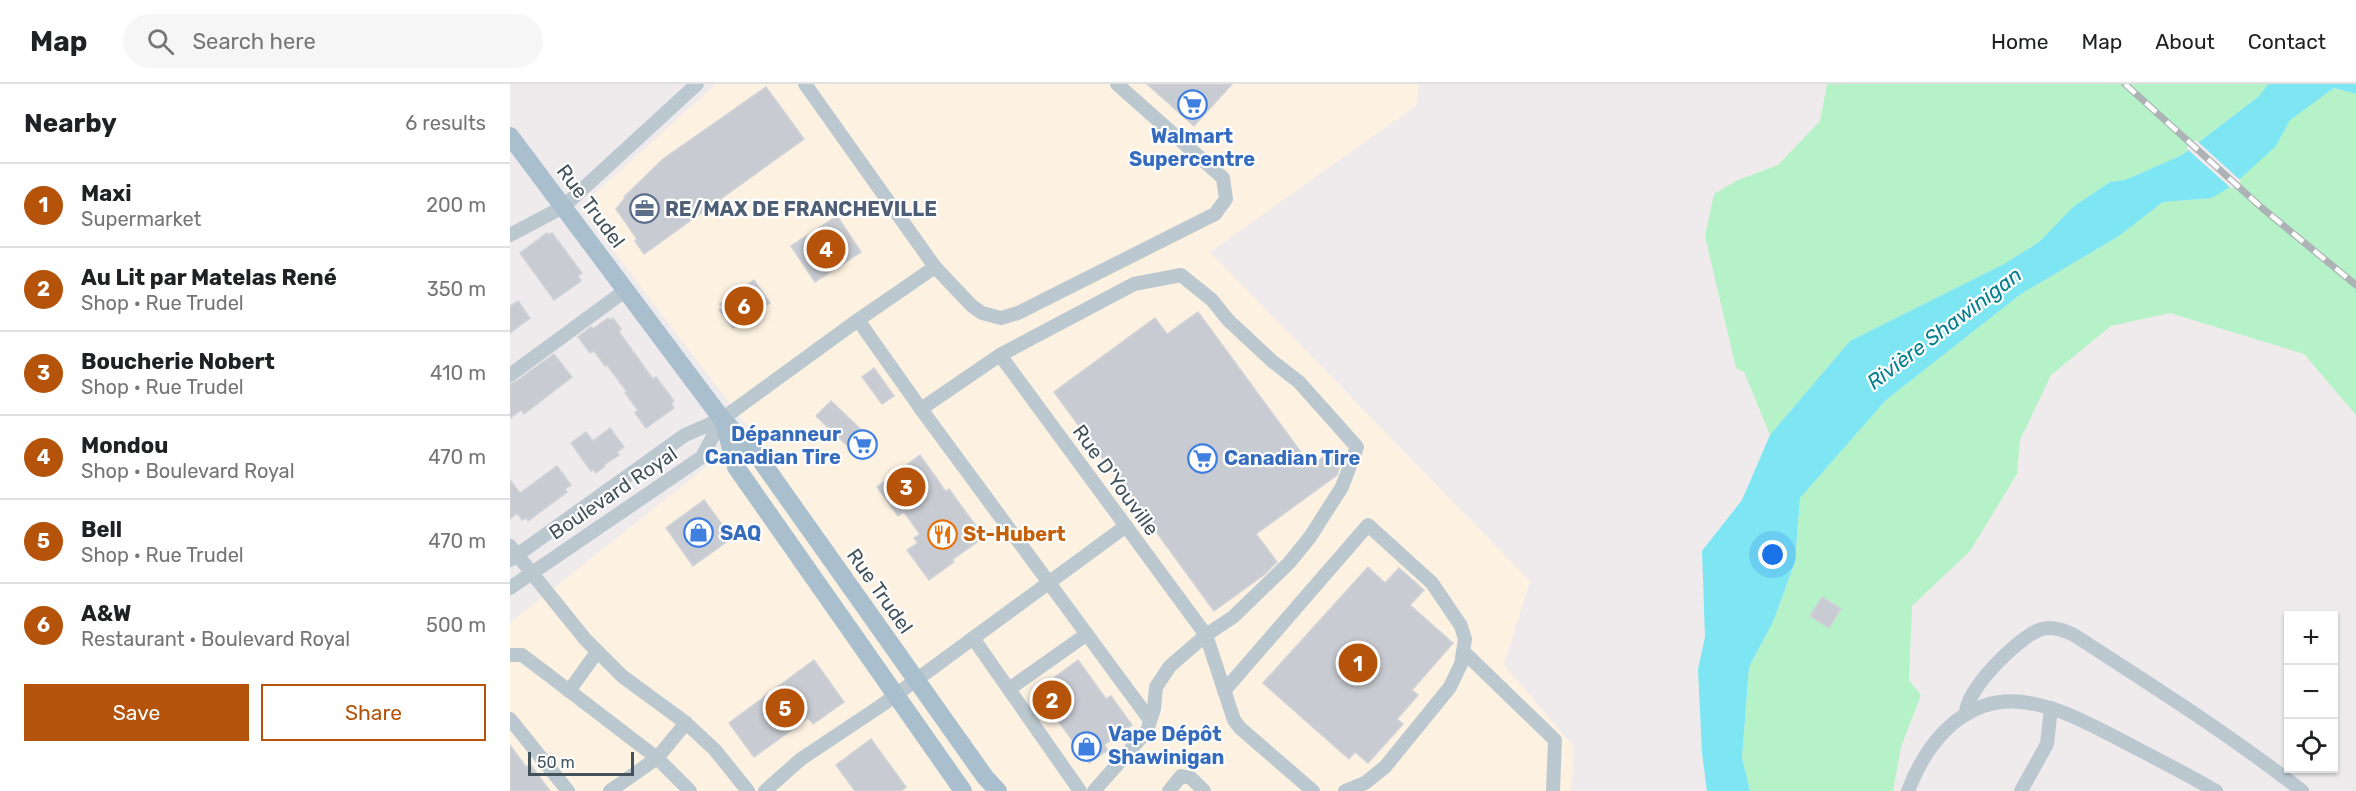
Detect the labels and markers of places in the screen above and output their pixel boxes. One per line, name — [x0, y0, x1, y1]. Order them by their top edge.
supermarket icon: Walmart Supercentre — [1176, 89, 1208, 121]
place label: Walmart Supercentre — [1129, 124, 1255, 171]
office icon: RE/MAX DE FRANCHEVILLE — [628, 193, 660, 225]
place label: RE/MAX DE FRANCHEVILLE — [665, 197, 937, 221]
pin: 4 — [806, 226, 846, 272]
pin: 6 — [724, 284, 764, 328]
place label: Dépanneur Canadian Tire — [705, 422, 841, 469]
supermarket icon: Dépanneur Canadian Tire — [846, 429, 878, 461]
supermarket icon: Canadian Tire — [1187, 442, 1219, 474]
place label: Canadian Tire — [1224, 446, 1360, 470]
pin: 3 — [886, 464, 926, 510]
shop icon: SAQ — [683, 517, 715, 549]
restaurant icon: St-Hubert — [926, 518, 958, 550]
place label: SAQ — [720, 521, 761, 545]
place label: St-Hubert — [963, 522, 1066, 546]
pin: 1 — [1338, 640, 1378, 686]
pin: 2 — [1032, 678, 1072, 722]
pin: 5 — [766, 686, 804, 730]
place label: Vape Dépôt Shawinigan — [1108, 722, 1224, 769]
shop icon: Vape Dépôt Shawinigan — [1071, 730, 1103, 762]

